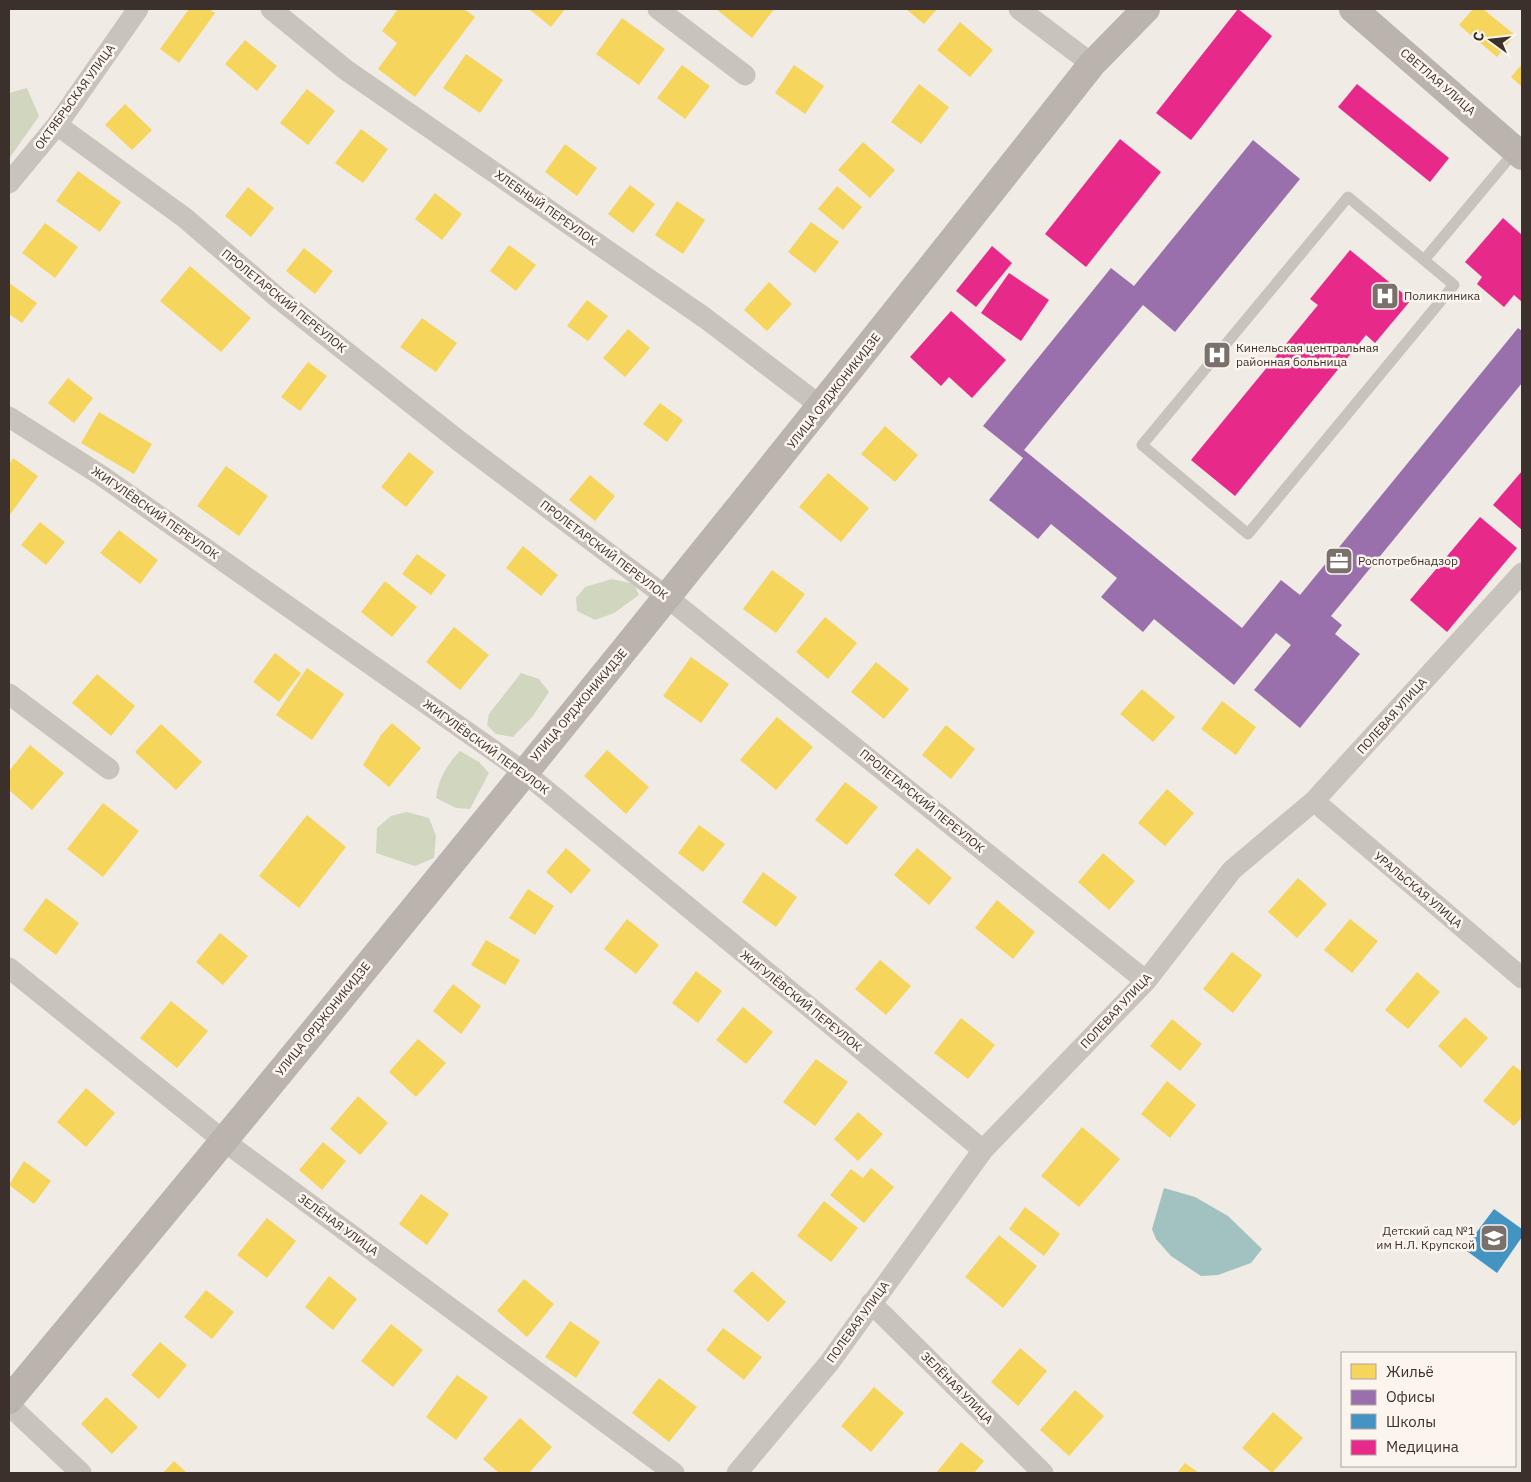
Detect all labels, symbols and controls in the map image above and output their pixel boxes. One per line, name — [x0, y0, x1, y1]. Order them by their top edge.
north arrow — [1466, 15, 1516, 65]
text: С — [1469, 30, 1488, 43]
street label: ОКТЯБРЬСКАЯ УЛИЦА — [31, 41, 118, 152]
street label: СВЕТЛАЯ УЛИЦА — [1398, 45, 1479, 119]
street label: ХЛЕБНЫЙ ПЕРЕУЛОК — [492, 167, 600, 249]
street label: ПРОЛЕТАРСКИЙ ПЕРЕУЛОК — [219, 246, 350, 356]
hospital icon: Поликлиника — [1370, 281, 1400, 311]
place label: Поликлиника — [1404, 288, 1481, 303]
street label: УЛИЦА ОРДЖОНИКИДЗЕ — [784, 330, 883, 451]
hospital icon: Кинельская центральная районная больница — [1202, 340, 1232, 370]
place label: Кинельская центральная районная больница — [1236, 340, 1379, 369]
street label: ЖИГУЛЁВСКИЙ ПЕРЕУЛОК — [89, 463, 222, 562]
street label: ПРОЛЕТАРСКИЙ ПЕРЕУЛОК — [537, 497, 671, 603]
office icon: Роспотребнадзор — [1324, 546, 1354, 576]
place label: Роспотребнадзор — [1358, 553, 1458, 568]
street label: УЛИЦА ОРДЖОНИКИДЗЕ — [527, 645, 630, 764]
street label: ПОЛЕВАЯ УЛИЦА — [1353, 674, 1430, 757]
street label: ЖИГУЛЁВСКИЙ ПЕРЕУЛОК — [420, 696, 552, 797]
street label: ПРОЛЕТАРСКИЙ ПЕРЕУЛОК — [857, 746, 988, 856]
street label: УРАЛЬСКАЯ УЛИЦА — [1371, 848, 1466, 931]
street label: ЖИГУЛЁВСКИЙ ПЕРЕУЛОК — [738, 947, 865, 1054]
street label: УЛИЦА ОРДЖОНИКИДЗЕ — [272, 959, 373, 1079]
street label: ПОЛЕВАЯ УЛИЦА — [1077, 970, 1155, 1051]
street label: ЗЕЛЁНАЯ УЛИЦА — [295, 1190, 382, 1259]
place label: Детский сад №1 им Н.Л. Крупской — [1376, 1223, 1475, 1252]
school or university icon: Детский сад №1 им Н.Л. Крупской — [1479, 1223, 1509, 1253]
street label: ПОЛЕВАЯ УЛИЦА — [823, 1278, 892, 1365]
street label: ЗЕЛЁНАЯ УЛИЦА — [918, 1349, 997, 1427]
legend — [1341, 1352, 1516, 1467]
text: Жильё — [1386, 1362, 1434, 1381]
text: Офисы — [1386, 1387, 1435, 1406]
text: Школы — [1386, 1412, 1436, 1431]
text: Медицина — [1386, 1437, 1459, 1456]

